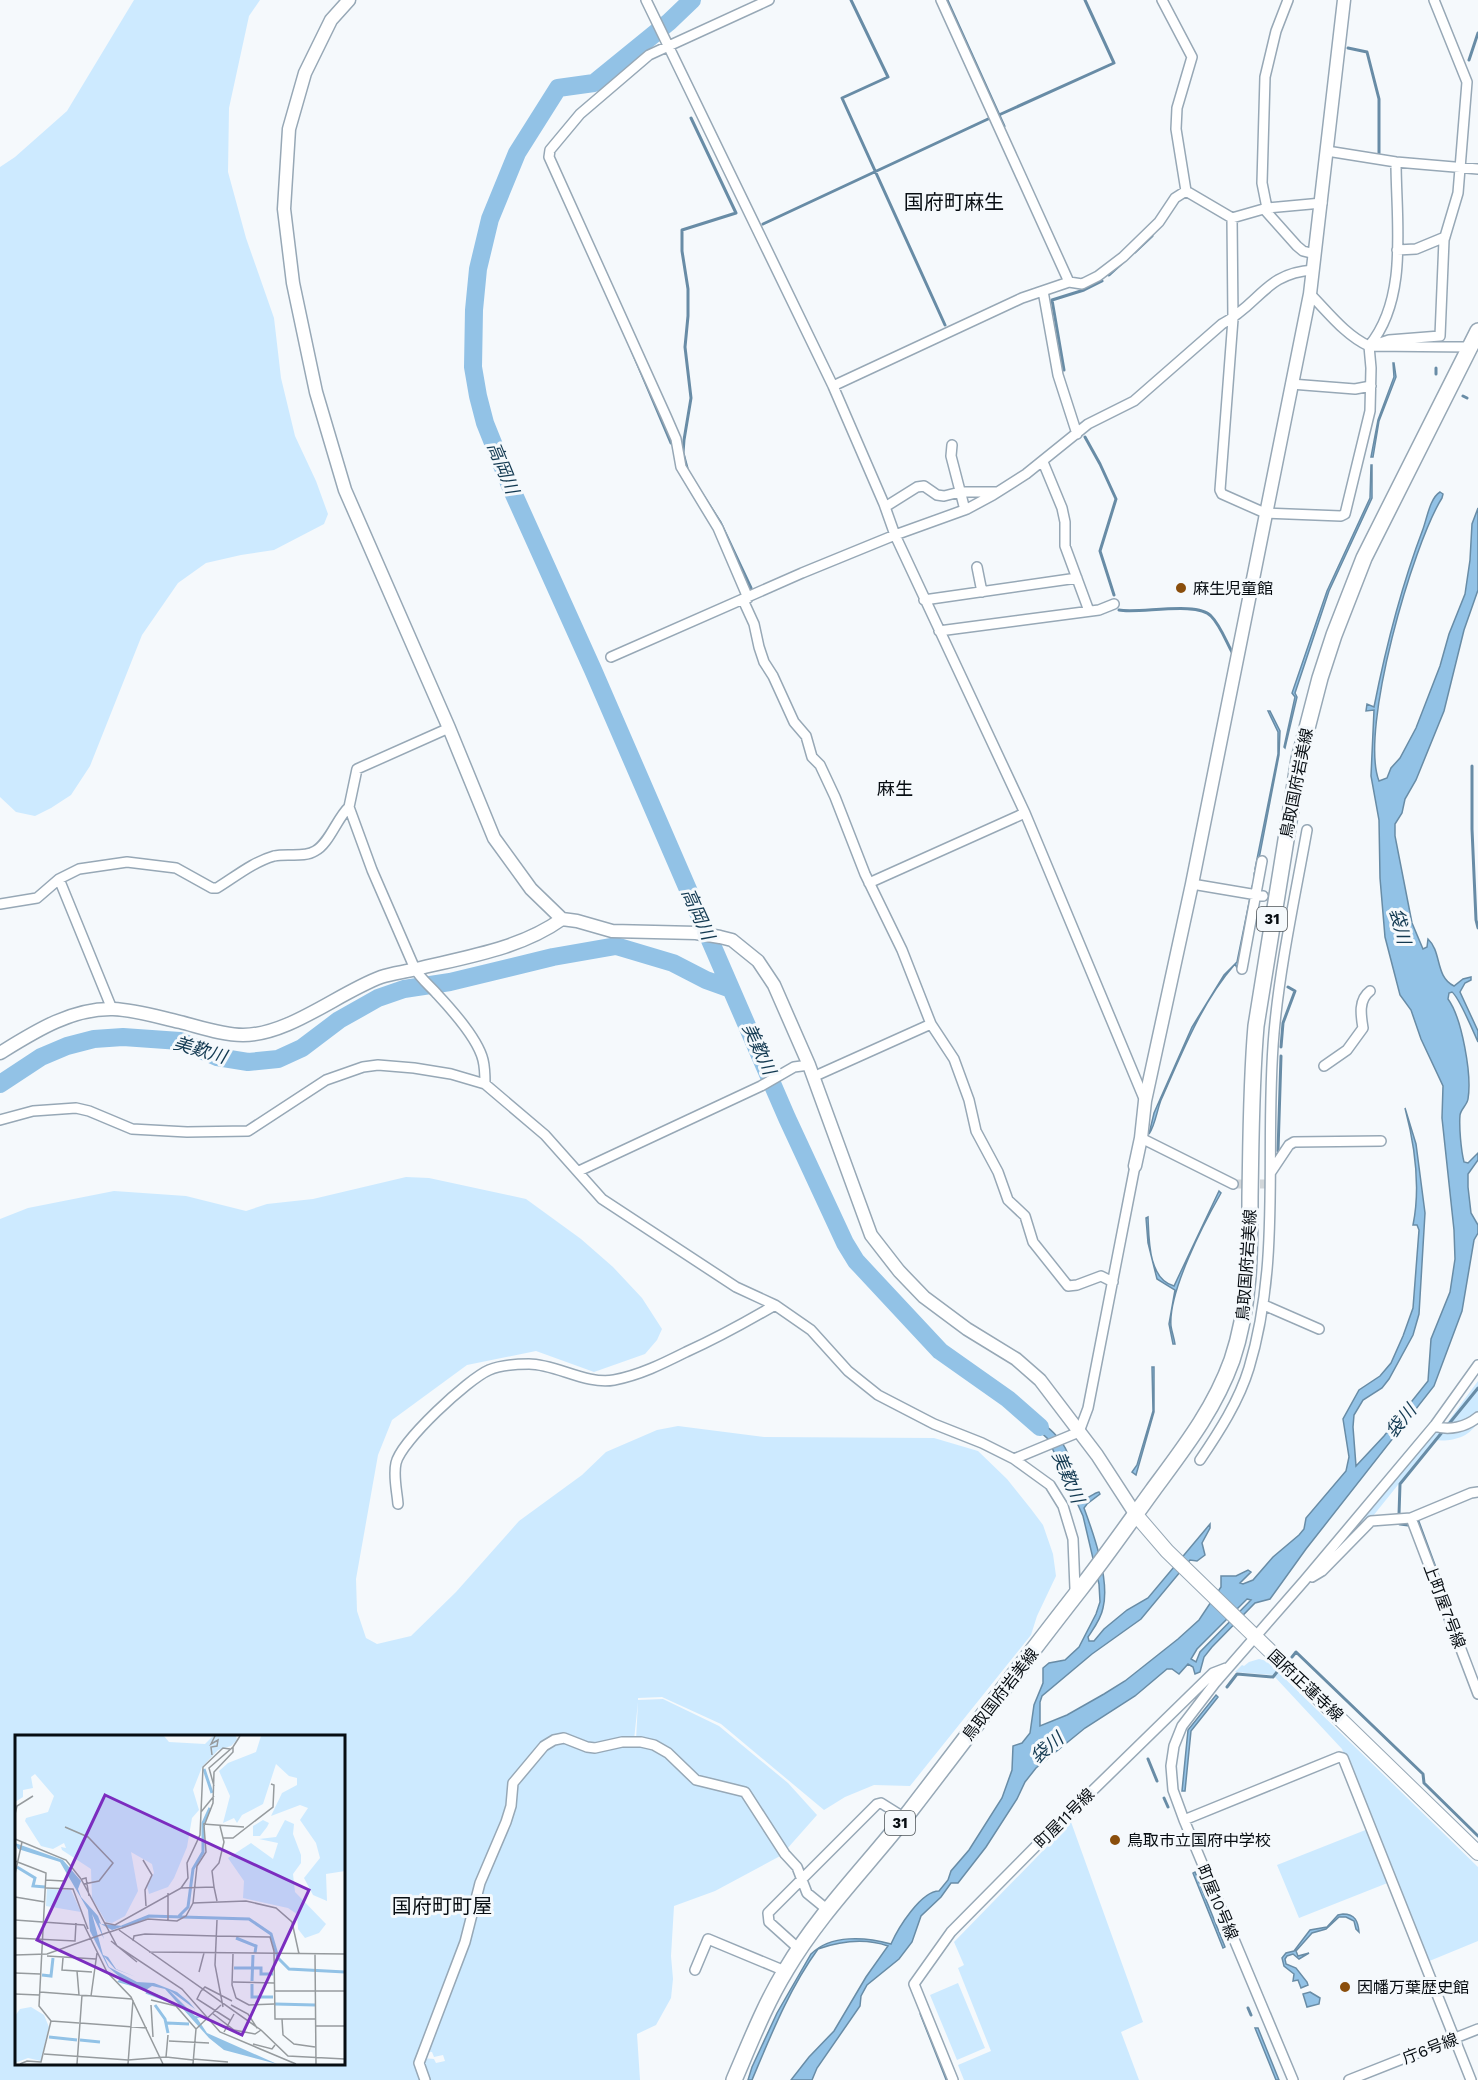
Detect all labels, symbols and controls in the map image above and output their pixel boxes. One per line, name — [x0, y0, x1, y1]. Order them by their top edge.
district label: 国府町麻生 — [904, 190, 1004, 214]
water label: 高岡川 — [484, 439, 524, 499]
place label: 麻生児童館 — [1193, 579, 1273, 598]
marker: 麻生児童館 — [1174, 581, 1188, 595]
street label: 鳥取国府岩美線 — [1276, 726, 1317, 840]
district label: 麻生 — [877, 778, 913, 799]
water label: 高岡川 — [678, 885, 720, 945]
water label: 袋川 — [1386, 906, 1416, 948]
road number: 31 — [1257, 907, 1287, 931]
water label: 美歎川 — [739, 1020, 781, 1080]
water label: 美歎川 — [171, 1032, 231, 1068]
street label: 鳥取国府岩美線 — [1233, 1209, 1260, 1322]
water label: 袋川 — [1381, 1399, 1422, 1441]
water label: 美歎川 — [1048, 1448, 1089, 1508]
street label: 上町屋7号線 — [1420, 1561, 1469, 1651]
street label: 鳥取国府岩美線 — [958, 1644, 1042, 1744]
street label: 国府正蓮寺線 — [1264, 1646, 1347, 1725]
water label: 袋川 — [1026, 1727, 1069, 1767]
inset map — [15, 1735, 345, 2065]
street label: 町屋11号線 — [1031, 1785, 1098, 1852]
road number: 31 — [885, 1811, 915, 1835]
place label: 鳥取市立国府中学校 — [1127, 1831, 1271, 1850]
marker: 鳥取市立国府中学校 — [1108, 1833, 1122, 1847]
street label: 町屋10号線 — [1193, 1862, 1242, 1943]
district label: 国府町町屋 — [392, 1894, 492, 1918]
place label: 因幡万葉歴史館 — [1357, 1978, 1469, 1997]
marker: 因幡万葉歴史館 — [1338, 1980, 1352, 1994]
street label: 庁6号線 — [1400, 2029, 1461, 2068]

